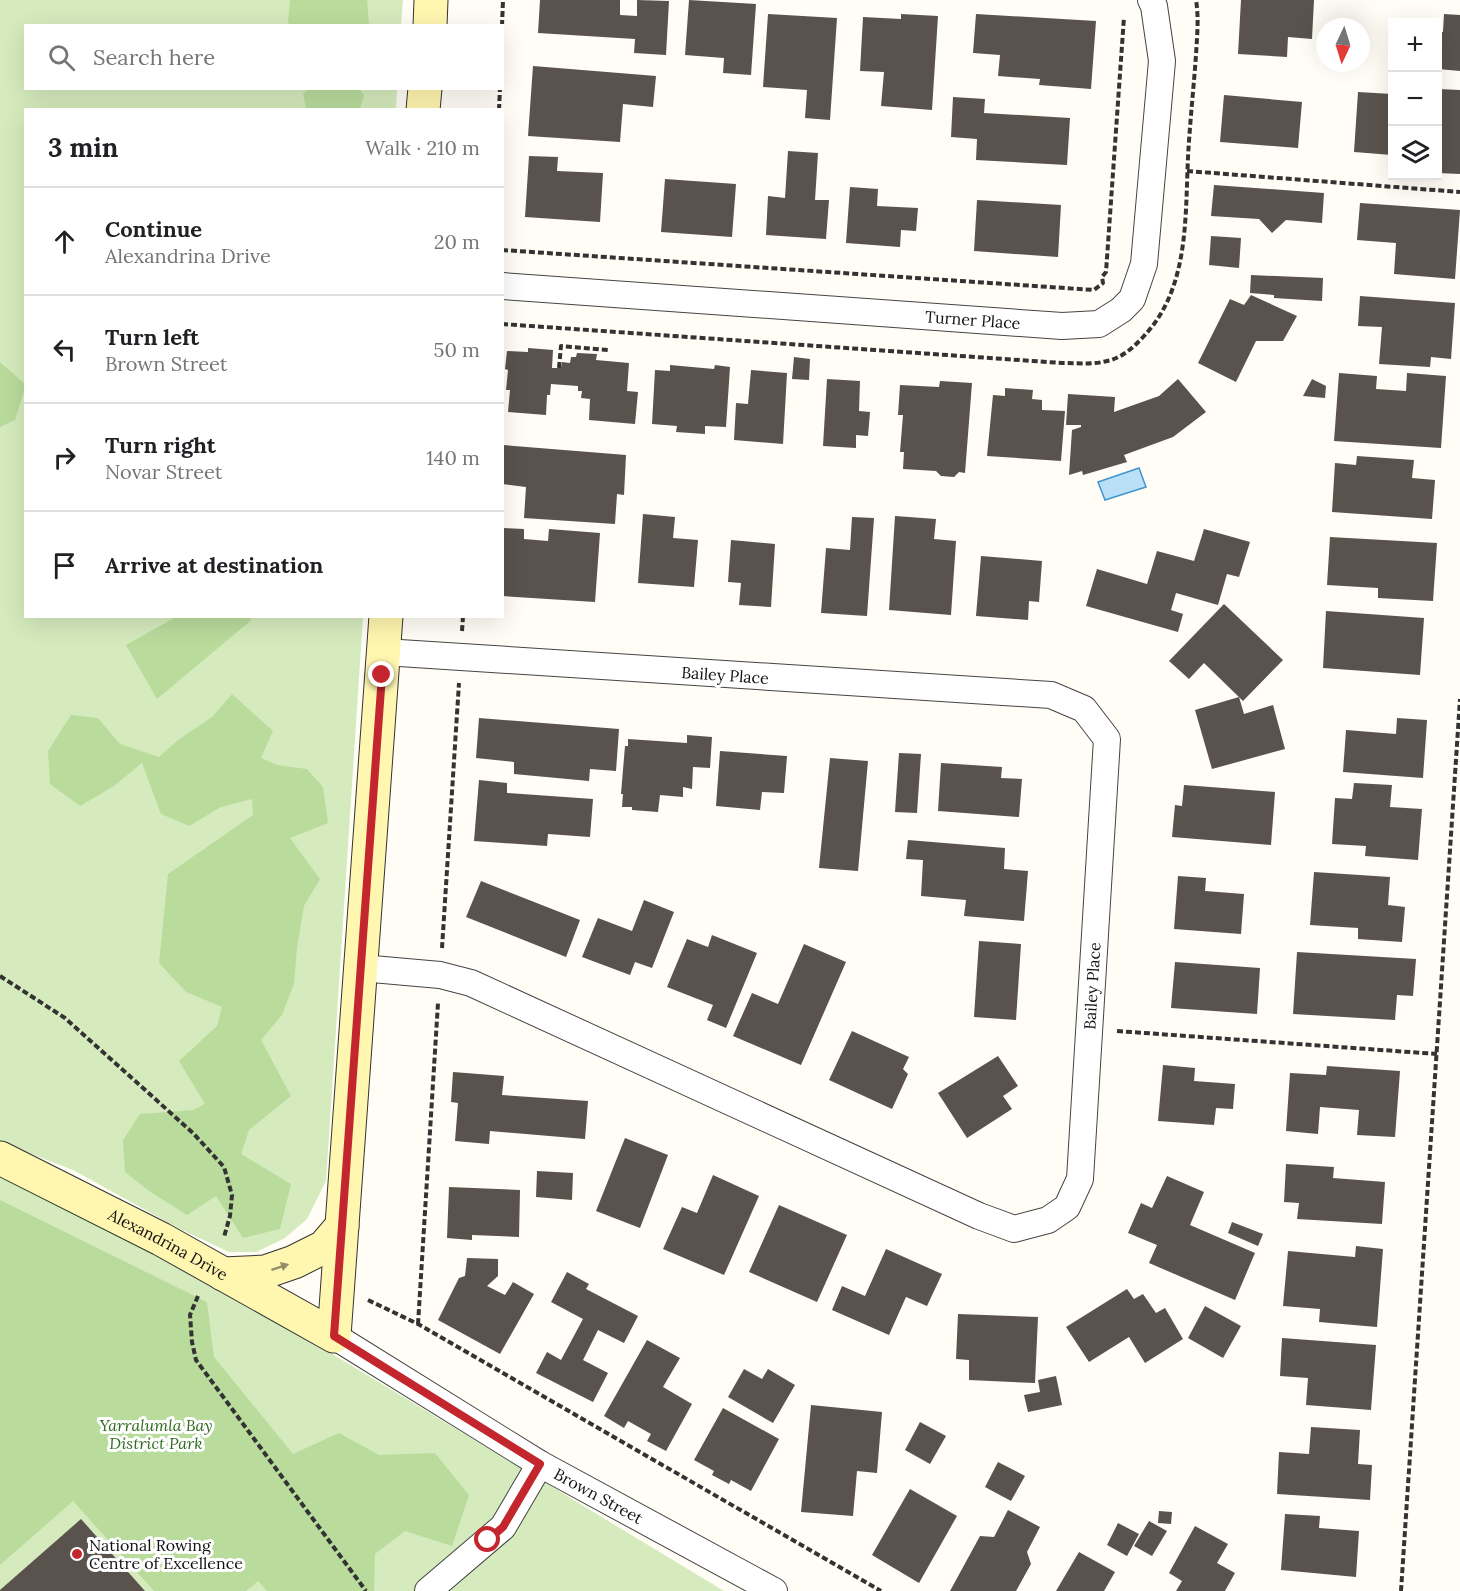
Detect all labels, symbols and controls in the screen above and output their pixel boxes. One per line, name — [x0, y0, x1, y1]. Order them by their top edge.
north arrow — [1316, 18, 1370, 72]
map controls — [1388, 18, 1442, 180]
button: + — [1388, 18, 1442, 72]
search box — [24, 24, 504, 90]
icon: search — [45, 41, 78, 74]
text: Search here — [93, 43, 215, 71]
button: − — [1388, 72, 1442, 126]
button: layers — [1388, 126, 1442, 180]
text: 3 min — [48, 131, 118, 164]
text: Walk · 210 m — [365, 135, 480, 160]
text: Continue — [105, 215, 202, 243]
icon: ahead — [48, 225, 81, 258]
text: 20 m — [434, 229, 480, 254]
text: Alexandrina Drive — [105, 243, 271, 268]
street label: Turner Place — [924, 306, 1021, 333]
text: Turn left — [105, 323, 199, 351]
icon: left — [48, 333, 81, 366]
text: 50 m — [434, 337, 480, 362]
text: Brown Street — [105, 351, 227, 376]
text: Turn right — [105, 431, 216, 459]
icon: right — [48, 441, 81, 474]
text: 140 m — [426, 445, 480, 470]
text: Novar Street — [105, 459, 222, 484]
icon: arrive — [48, 549, 81, 582]
text: Arrive at destination — [105, 551, 323, 579]
route end — [368, 661, 394, 687]
street label: Bailey Place — [681, 662, 770, 688]
street label: Bailey Place — [1079, 941, 1105, 1030]
street label: Alexandrina Drive — [104, 1204, 232, 1285]
one-way arrow — [271, 1262, 289, 1271]
park label: Yarralumla Bay District Park — [99, 1415, 213, 1453]
street label: Brown Street — [551, 1464, 647, 1528]
route start — [474, 1526, 500, 1552]
place label: National Rowing Centre of Excellence — [89, 1535, 243, 1573]
marker: National Rowing Centre of Excellence — [70, 1547, 84, 1561]

